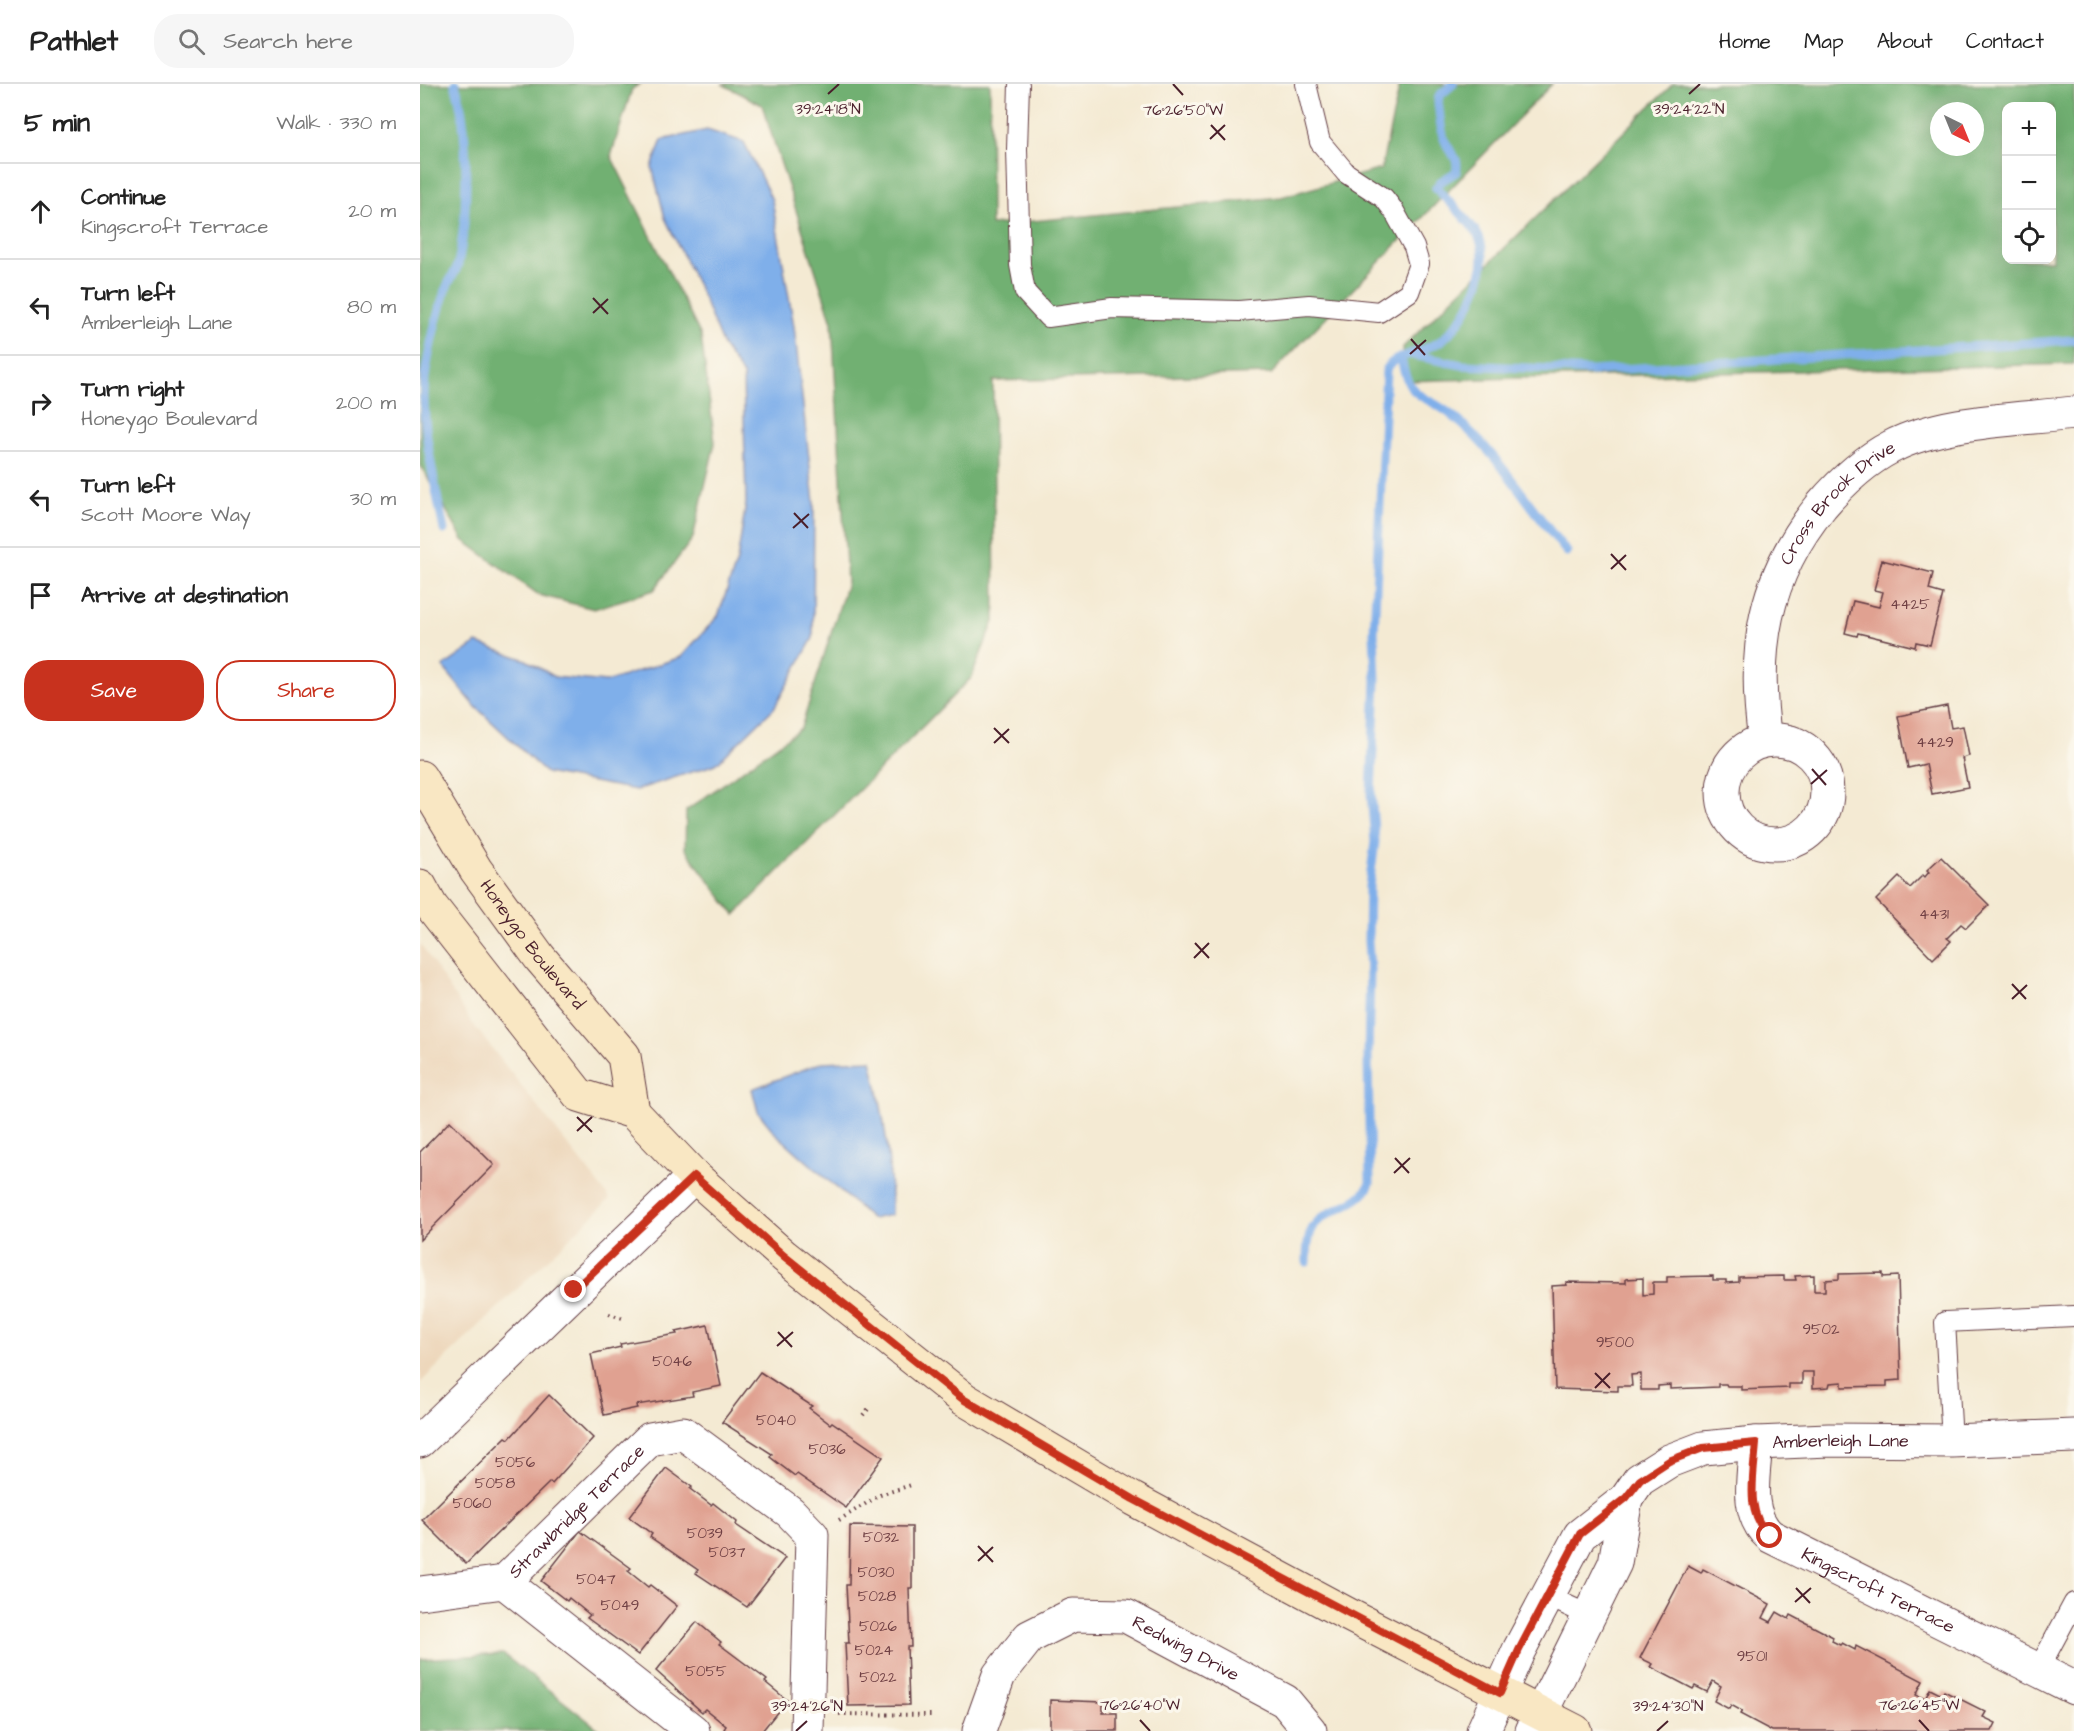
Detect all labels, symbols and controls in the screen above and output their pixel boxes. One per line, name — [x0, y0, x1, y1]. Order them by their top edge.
search box — [154, 14, 574, 68]
text: Pathlet — [30, 22, 118, 61]
icon: search — [175, 25, 208, 58]
text: Search here — [223, 26, 353, 57]
text: Home — [1719, 27, 1771, 56]
text: Map — [1804, 27, 1844, 56]
text: About — [1877, 27, 1933, 56]
text: Contact — [1966, 27, 2044, 56]
text: 39°24'18"N — [795, 99, 861, 120]
text: 39°24'22"N — [1654, 99, 1724, 120]
text: 76°26'50"W — [1143, 100, 1223, 121]
north arrow — [1930, 102, 1984, 156]
map controls — [2002, 102, 2056, 264]
button: + — [2002, 102, 2056, 156]
text: 5 min — [24, 105, 90, 141]
text: Walk · 330 m — [276, 109, 396, 137]
button: − — [2002, 156, 2056, 210]
text: Continue — [81, 182, 166, 213]
icon: ahead — [24, 195, 57, 228]
text: 20 m — [348, 197, 396, 225]
button: locate — [2002, 210, 2056, 264]
text: Kingscroft Terrace — [81, 213, 268, 241]
text: Turn left — [81, 278, 175, 309]
icon: left — [24, 291, 57, 324]
text: 80 m — [347, 293, 396, 321]
text: Amberleigh Lane — [81, 309, 233, 337]
text: Turn right — [81, 374, 184, 405]
icon: right — [24, 387, 57, 420]
text: 200 m — [336, 389, 396, 417]
text: Honeygo Boulevard — [81, 405, 257, 433]
street label: Cross Brook Drive — [1774, 435, 1900, 569]
text: Turn left — [81, 470, 175, 501]
icon: left — [24, 483, 57, 516]
text: 30 m — [350, 485, 396, 513]
text: Scott Moore Way — [81, 501, 251, 529]
icon: arrive — [24, 579, 57, 612]
text: Arrive at destination — [81, 580, 288, 611]
house number: 4425 — [1890, 594, 1930, 615]
button: Save — [24, 660, 204, 721]
button: Share — [216, 660, 396, 721]
house number: 4429 — [1916, 732, 1954, 753]
street label: Honeygo Boulevard — [474, 874, 591, 1015]
house number: 4431 — [1919, 904, 1949, 925]
route end — [560, 1276, 586, 1302]
house number: 9502 — [1802, 1319, 1840, 1340]
house number: 9500 — [1596, 1332, 1635, 1353]
house number: 5046 — [652, 1351, 692, 1372]
house number: 5040 — [756, 1410, 796, 1431]
street label: Amberleigh Lane — [1772, 1428, 1909, 1455]
street label: Strawbridge Terrace — [503, 1439, 651, 1584]
house number: 5036 — [808, 1439, 846, 1460]
house number: 5056 — [495, 1452, 536, 1473]
house number: 5058 — [475, 1473, 515, 1494]
house number: 5060 — [453, 1493, 492, 1514]
route start — [1756, 1522, 1782, 1548]
house number: 5039 — [687, 1523, 723, 1544]
house number: 5032 — [863, 1527, 900, 1548]
house number: 5037 — [709, 1542, 745, 1563]
street label: Kingscroft Terrace — [1797, 1542, 1959, 1640]
house number: 5030 — [857, 1562, 895, 1583]
house number: 5047 — [576, 1569, 616, 1590]
house number: 5028 — [858, 1586, 896, 1607]
house number: 5049 — [601, 1595, 639, 1616]
street label: Redwing Drive — [1128, 1610, 1244, 1687]
house number: 5026 — [859, 1616, 898, 1637]
house number: 5024 — [855, 1640, 893, 1661]
house number: 9501 — [1737, 1646, 1767, 1667]
house number: 5055 — [685, 1661, 727, 1682]
house number: 5022 — [859, 1667, 897, 1688]
text: 76°26'40"W — [1100, 1695, 1180, 1716]
text: 76°26'45"W — [1879, 1695, 1959, 1716]
text: 39°24'26"N — [771, 1696, 843, 1717]
text: 39°24'30"N — [1633, 1696, 1703, 1717]

